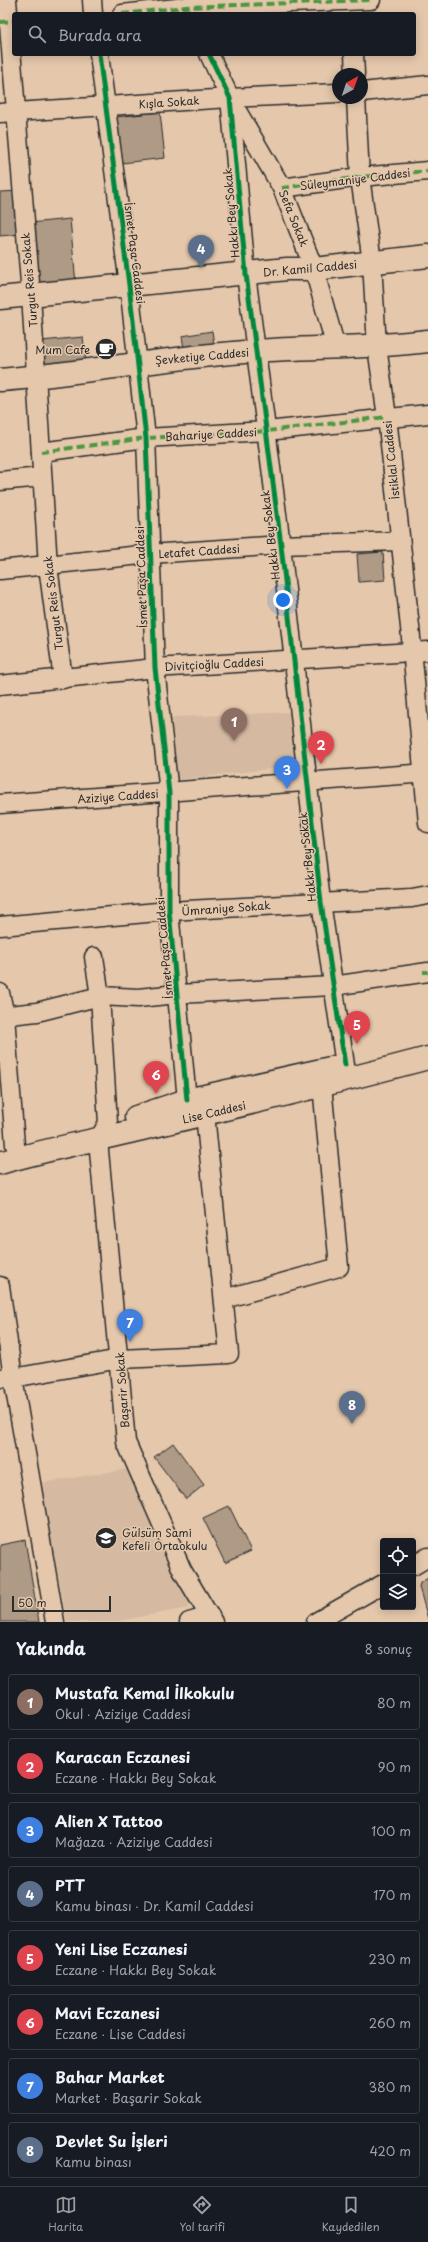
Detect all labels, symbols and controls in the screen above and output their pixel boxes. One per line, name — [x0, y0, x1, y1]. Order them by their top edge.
search box — [12, 12, 416, 56]
icon: search — [26, 23, 48, 45]
text: Burada ara — [58, 23, 141, 46]
north arrow — [332, 68, 368, 104]
street label: Kışla Sokak — [138, 91, 200, 113]
street label: Süleymaniye Caddesi — [299, 164, 411, 194]
street label: Hakkı Bey Sokak — [219, 167, 243, 259]
street label: Sefa Sokak — [275, 187, 313, 250]
street label: İsmet Paşa Caddesi — [120, 201, 150, 305]
street label: Turgut Reis Sokak — [16, 231, 42, 328]
pin: 4 — [188, 235, 214, 268]
street label: Dr. Kamil Caddesi — [262, 255, 358, 281]
cafe icon: Mum Cafe — [93, 336, 119, 362]
place label: Mum Cafe — [35, 341, 90, 358]
street label: Şevketiye Caddesi — [154, 343, 250, 369]
street label: İstiklal Caddesi — [378, 420, 404, 500]
street label: Bahariye Caddesi — [165, 423, 257, 445]
street label: Hakkı Bey Sokak — [256, 489, 284, 581]
street label: İsmet Paşa Caddesi — [131, 526, 151, 628]
street label: Letafet Caddesi — [158, 540, 240, 562]
street label: Turgut Reis Sokak — [39, 554, 67, 651]
your location — [273, 590, 293, 610]
street label: Divitçioğlu Caddesi — [164, 653, 264, 675]
pin: 1 — [221, 708, 247, 741]
pin: 2 — [308, 731, 334, 764]
pin: 3 — [274, 756, 300, 789]
street label: Aziziye Caddesi — [77, 785, 159, 807]
street label: Hakkı Bey Sokak — [294, 811, 320, 903]
street label: İsmet Paşa Caddesi — [151, 896, 177, 1000]
street label: Ümraniye Sokak — [181, 896, 272, 920]
pin: 5 — [344, 1011, 370, 1044]
pin: 6 — [143, 1061, 169, 1094]
street label: Lise Caddesi — [181, 1096, 247, 1128]
pin: 7 — [117, 1309, 143, 1342]
street label: Başarir Sokak — [111, 1351, 133, 1429]
pin: 8 — [339, 1391, 365, 1424]
place label: Gülsüm Sami Kefeli Ortaokulu — [122, 1524, 207, 1554]
school or university icon: Gülsüm Sami Kefeli Ortaokulu — [93, 1525, 119, 1551]
map controls — [380, 1538, 416, 1610]
button: locate — [380, 1538, 416, 1574]
button: layers — [380, 1574, 416, 1610]
scale bar — [12, 1594, 111, 1613]
text: 50 m — [18, 1594, 47, 1611]
text: Yakında — [16, 1635, 86, 1661]
text: 8 sonuç — [365, 1639, 412, 1658]
text: Mustafa Kemal İlkokulu — [55, 1681, 235, 1704]
text: 1 — [27, 1693, 33, 1712]
text: 80 m — [377, 1693, 411, 1712]
text: Okul · Aziziye Caddesi — [55, 1704, 191, 1723]
text: Karacan Eczanesi — [55, 1745, 190, 1768]
text: 2 — [25, 1757, 35, 1776]
text: 90 m — [378, 1757, 411, 1776]
text: Eczane · Hakkı Bey Sokak — [55, 1768, 216, 1787]
text: Alien X Tattoo — [55, 1809, 163, 1832]
text: 3 — [26, 1821, 34, 1840]
text: 100 m — [371, 1821, 411, 1840]
text: Mağaza · Aziziye Caddesi — [55, 1832, 213, 1851]
text: PTT — [55, 1873, 85, 1896]
text: 4 — [26, 1885, 34, 1904]
text: 170 m — [373, 1885, 411, 1904]
text: Kamu binası · Dr. Kamil Caddesi — [55, 1896, 254, 1915]
text: Yeni Lise Eczanesi — [55, 1937, 187, 1960]
text: 5 — [26, 1949, 34, 1968]
text: 230 m — [369, 1949, 411, 1968]
text: Eczane · Hakkı Bey Sokak — [55, 1960, 216, 1979]
text: Mavi Eczanesi — [55, 2001, 160, 2024]
text: 6 — [25, 2013, 35, 2032]
text: 260 m — [369, 2013, 411, 2032]
text: Eczane · Lise Caddesi — [55, 2024, 186, 2043]
text: Bahar Market — [55, 2065, 165, 2088]
text: 7 — [26, 2077, 34, 2096]
text: 380 m — [368, 2077, 411, 2096]
text: Market · Başarir Sokak — [55, 2088, 202, 2107]
text: Devlet Su İşleri — [55, 2129, 168, 2152]
text: 8 — [26, 2141, 34, 2160]
text: 420 m — [369, 2141, 411, 2160]
text: Kamu binası — [55, 2152, 132, 2171]
tab: Harita — [48, 2194, 83, 2235]
tab: Yol tarifi — [180, 2194, 225, 2235]
tab: Kaydedilen — [322, 2194, 380, 2235]

